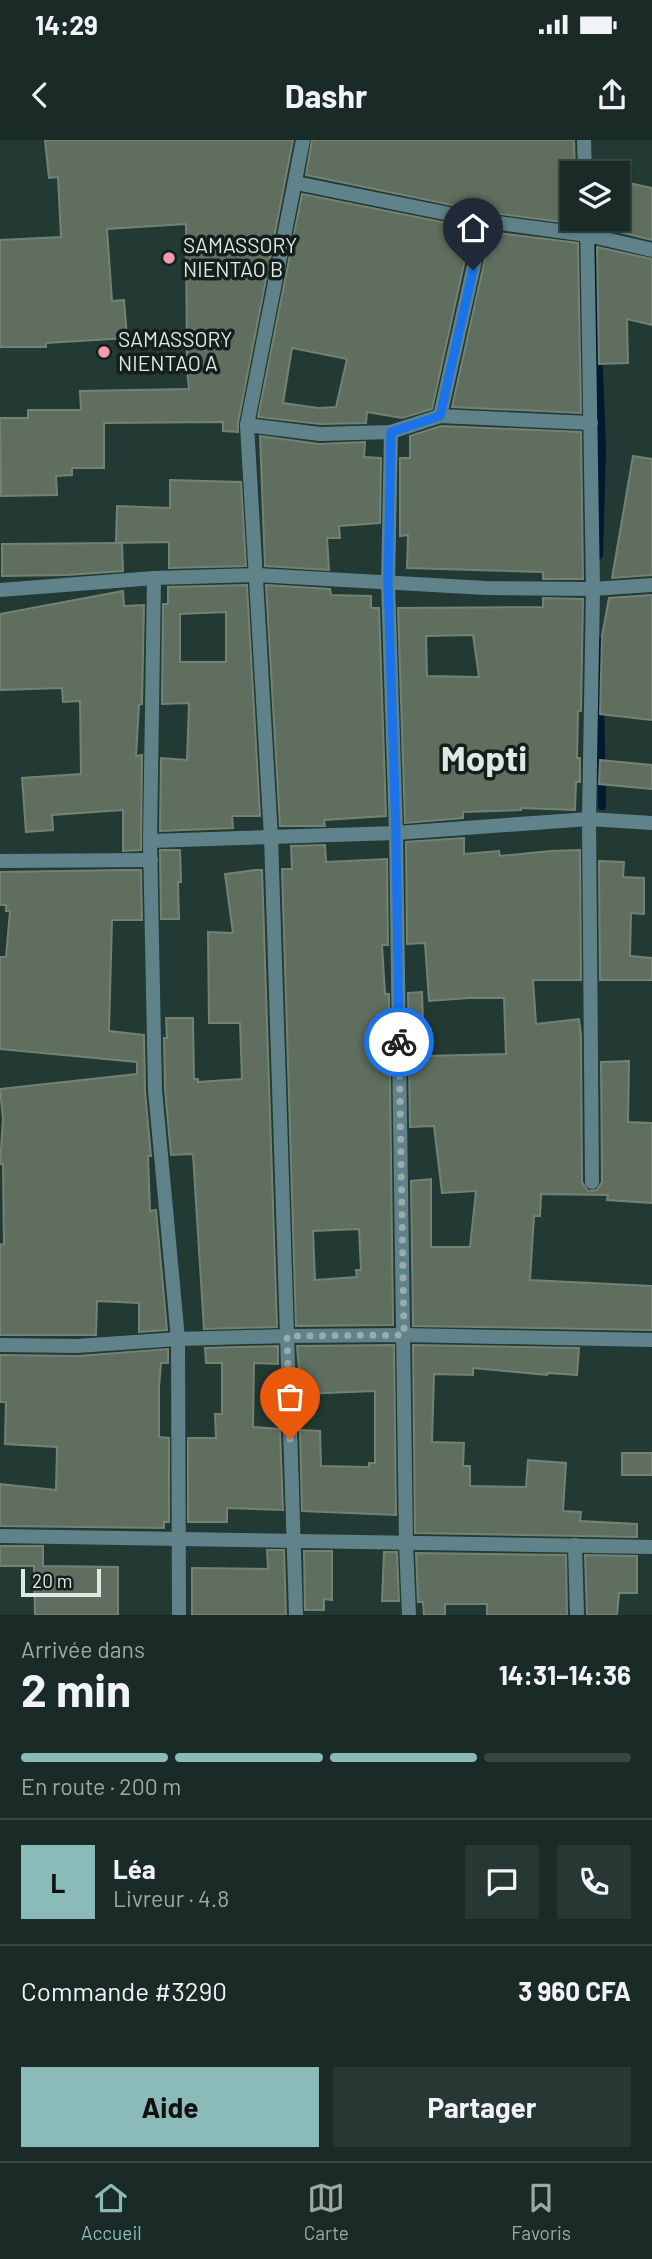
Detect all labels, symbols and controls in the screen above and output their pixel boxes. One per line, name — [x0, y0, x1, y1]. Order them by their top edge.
text: 14:29 — [35, 9, 98, 40]
icon: back — [21, 76, 59, 114]
text: Dashr — [285, 76, 367, 114]
icon: share — [593, 76, 631, 114]
map controls — [560, 161, 630, 231]
button: layers — [560, 161, 630, 231]
pin — [443, 198, 503, 270]
icon: home — [454, 209, 492, 247]
place label: SAMASSORY NIENTAO B — [183, 232, 297, 281]
marker: SAMASSORY NIENTAO B — [161, 250, 177, 266]
place label: SAMASSORY NIENTAO A — [118, 326, 232, 375]
marker: SAMASSORY NIENTAO A — [96, 344, 112, 360]
district label: Mopti — [441, 736, 527, 778]
courier — [364, 1007, 434, 1077]
icon: bike — [380, 1023, 418, 1061]
pin — [260, 1367, 320, 1439]
icon: bag — [271, 1378, 309, 1416]
scale bar — [21, 1566, 102, 1598]
text: 20 m — [32, 1569, 72, 1592]
text: Arrivée dans — [21, 1635, 145, 1663]
text: 14:31–14:36 — [499, 1659, 631, 1690]
text: 2 min — [21, 1661, 131, 1716]
text: En route · 200 m — [21, 1772, 181, 1800]
button: chat — [465, 1845, 539, 1919]
button: phone — [557, 1845, 631, 1919]
text: Léa — [113, 1853, 156, 1884]
text: L — [51, 1867, 65, 1898]
text: Livreur · 4.8 — [113, 1884, 229, 1912]
text: Commande #3290 — [21, 1975, 227, 2006]
text: 3 960 CFA — [518, 1975, 631, 2006]
button: Aide — [21, 2067, 319, 2147]
button: Partager — [333, 2067, 631, 2147]
tab: Accueil — [81, 2179, 142, 2244]
tab: Carte — [304, 2179, 349, 2244]
tab: Favoris — [511, 2179, 571, 2244]

